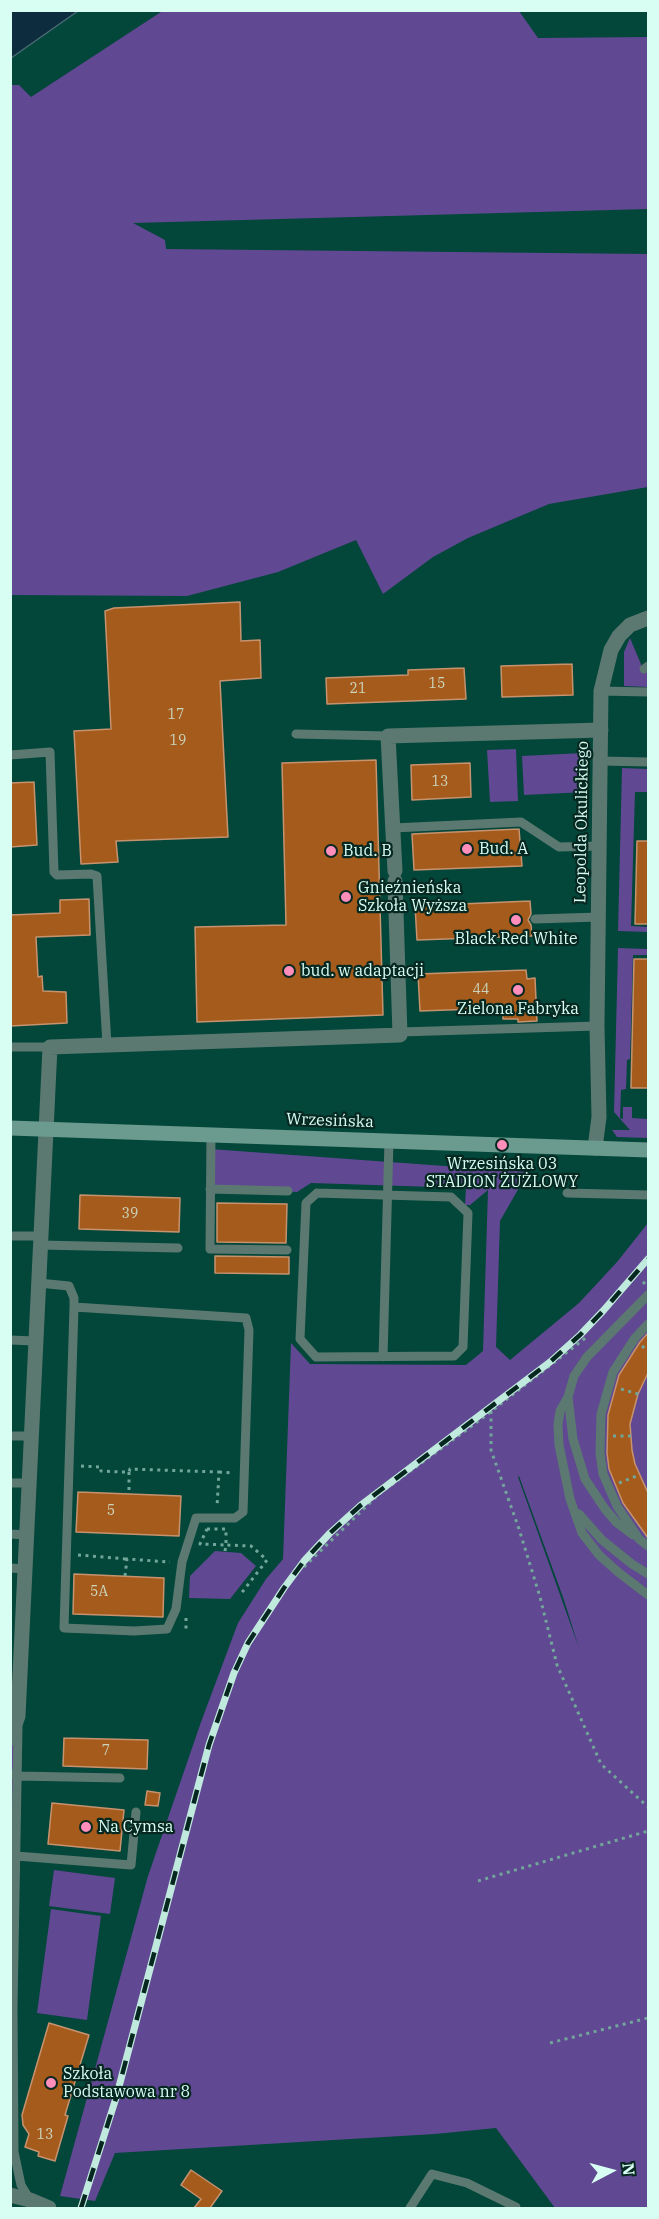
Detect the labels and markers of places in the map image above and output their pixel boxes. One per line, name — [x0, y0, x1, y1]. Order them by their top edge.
place label: Bud. A — [479, 839, 528, 859]
place label: Bud. B — [343, 841, 392, 861]
marker: Bud. A — [460, 842, 474, 856]
marker: Bud. B — [324, 844, 338, 858]
place label: Gnieźnieńska Szkoła Wyższa — [358, 878, 467, 916]
marker: Gnieźnieńska Szkoła Wyższa — [339, 890, 353, 904]
marker: Black Red White — [509, 913, 523, 927]
place label: Black Red White — [455, 929, 577, 949]
place label: bud. w adaptacji — [301, 961, 424, 981]
marker: bud. w adaptacji — [282, 964, 296, 978]
marker: Zielona Fabryka — [511, 983, 525, 997]
place label: Zielona Fabryka — [457, 999, 579, 1019]
marker: Wrzesińska 03 STADION ŻUŻLOWY — [495, 1138, 509, 1152]
place label: Wrzesińska 03 STADION ŻUŻLOWY — [426, 1154, 578, 1192]
place label: Na Cymsa — [98, 1817, 174, 1837]
marker: Na Cymsa — [79, 1820, 93, 1834]
place label: Szkoła Podstawowa nr 8 — [63, 2064, 190, 2102]
marker: Szkoła Podstawowa nr 8 — [44, 2076, 58, 2090]

